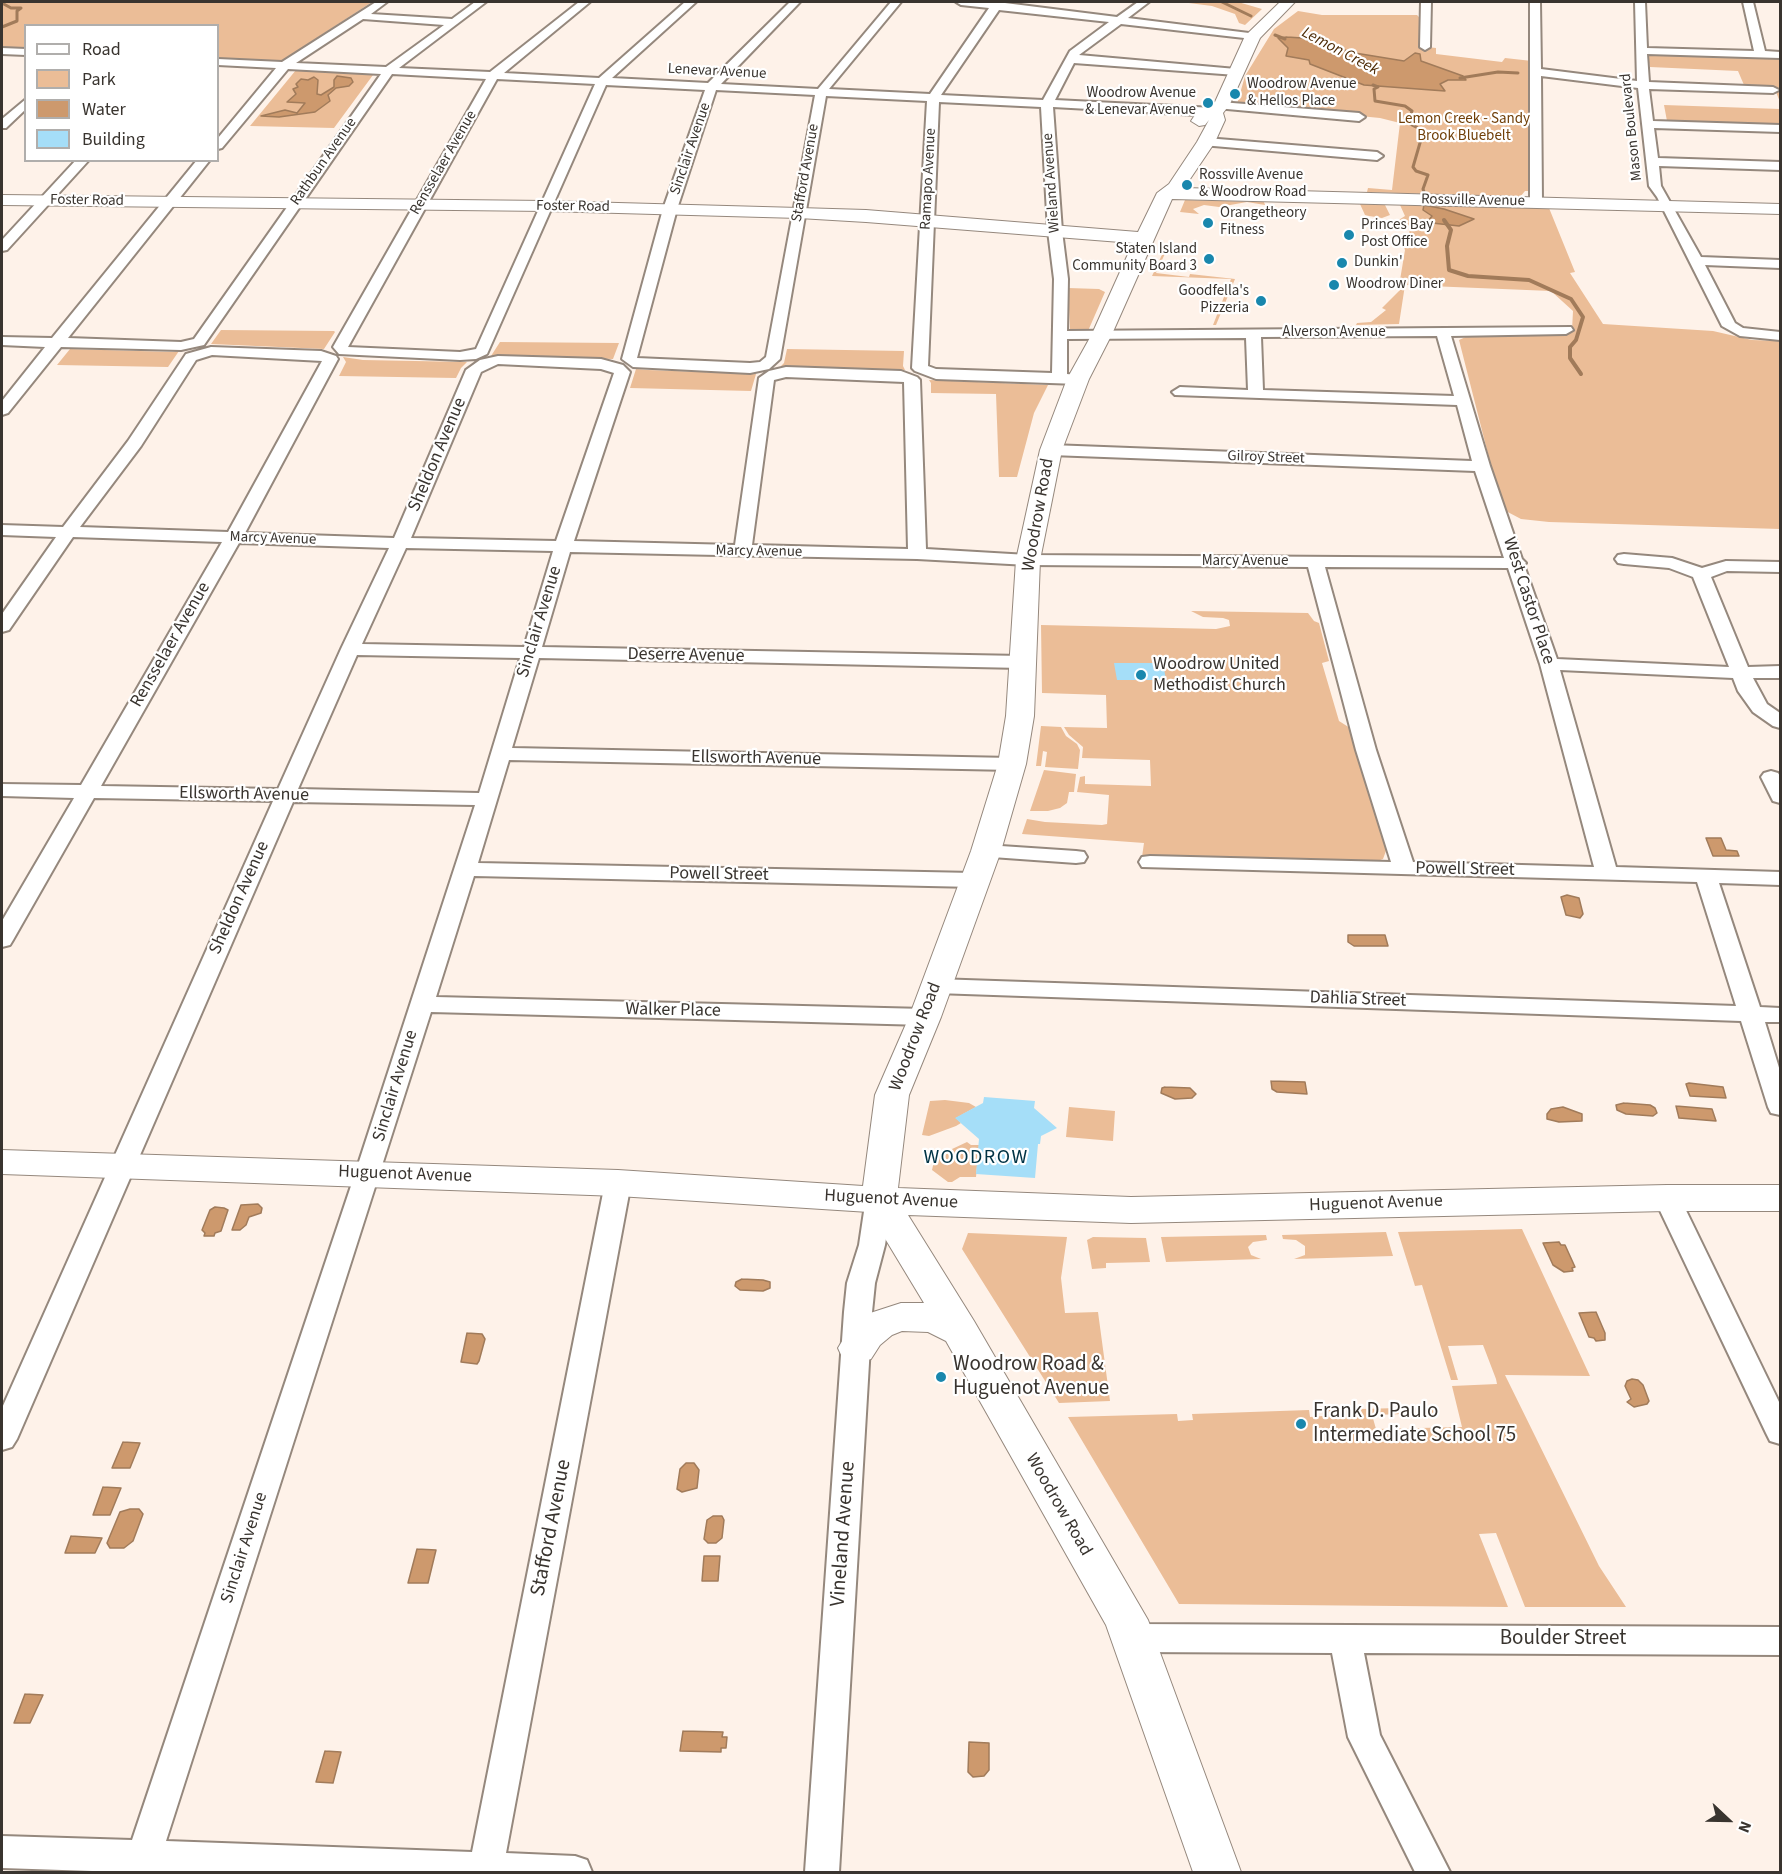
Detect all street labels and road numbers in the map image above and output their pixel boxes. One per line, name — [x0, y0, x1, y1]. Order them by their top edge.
street label: Lenevar Avenue — [667, 60, 767, 84]
street label: Mason Boulevard — [1617, 72, 1647, 182]
street label: Sinclair Avenue — [667, 101, 715, 197]
street label: Rensselaer Avenue — [407, 108, 481, 218]
street label: Rathbun Avenue — [287, 115, 361, 209]
street label: Stafford Avenue — [789, 123, 823, 223]
street label: Ramapo Avenue — [917, 128, 941, 230]
street label: Wieland Avenue — [1040, 132, 1064, 234]
street label: Foster Road — [50, 191, 124, 211]
street label: Rossville Avenue — [1421, 191, 1525, 211]
street label: Foster Road — [536, 197, 610, 217]
street label: Alverson Avenue — [1282, 324, 1386, 342]
street label: Sheldon Avenue — [404, 395, 472, 515]
street label: Gilroy Street — [1227, 448, 1305, 468]
street label: Woodrow Road — [1018, 457, 1060, 573]
street label: Marcy Avenue — [229, 528, 317, 550]
street label: West Castor Place — [1497, 535, 1559, 667]
street label: Marcy Avenue — [716, 542, 802, 562]
street label: Marcy Avenue — [1202, 553, 1288, 571]
street label: Sinclair Avenue — [513, 564, 567, 680]
street label: Rensselaer Avenue — [126, 579, 216, 711]
street label: Deserre Avenue — [627, 644, 745, 668]
street label: Ellsworth Avenue — [691, 747, 821, 771]
street label: Ellsworth Avenue — [179, 783, 309, 807]
street label: Sheldon Avenue — [205, 838, 275, 958]
street label: Powell Street — [1415, 858, 1515, 882]
street label: Powell Street — [669, 863, 769, 887]
street label: Woodrow Road — [885, 980, 947, 1094]
street label: Dahlia Street — [1309, 988, 1407, 1012]
street label: Walker Place — [625, 999, 721, 1023]
street label: Sinclair Avenue — [369, 1028, 423, 1144]
street label: Huguenot Avenue — [338, 1162, 472, 1188]
street label: Huguenot Avenue — [824, 1186, 958, 1214]
street label: Huguenot Avenue — [1309, 1191, 1443, 1217]
street label: Woodrow Road — [1020, 1450, 1096, 1560]
street label: Stafford Avenue — [526, 1457, 578, 1599]
street label: Vineland Avenue — [826, 1460, 862, 1608]
street label: Sinclair Avenue — [217, 1490, 273, 1606]
street label: Boulder Street — [1500, 1626, 1626, 1652]

